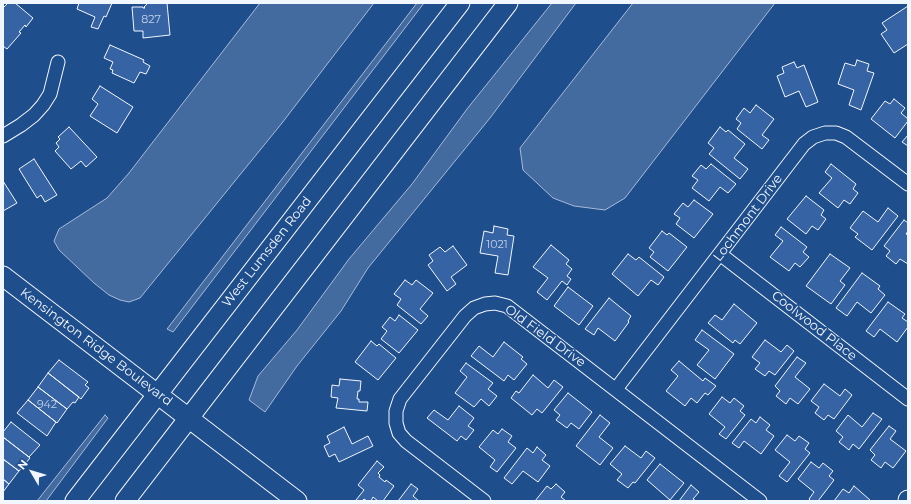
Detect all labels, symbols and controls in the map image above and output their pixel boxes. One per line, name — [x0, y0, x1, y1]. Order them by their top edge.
house number: 827 — [141, 13, 161, 27]
street label: Lochmont Drive — [710, 171, 786, 265]
street label: West Lumsden Road — [219, 194, 315, 310]
house number: 1021 — [486, 238, 508, 252]
street label: Kensington Ridge Boulevard — [17, 285, 175, 409]
street label: Coolwood Place — [768, 288, 860, 364]
street label: Old Field Drive — [502, 301, 588, 371]
house number: 942 — [37, 398, 57, 412]
north arrow — [12, 452, 52, 492]
text: N — [14, 457, 31, 472]

